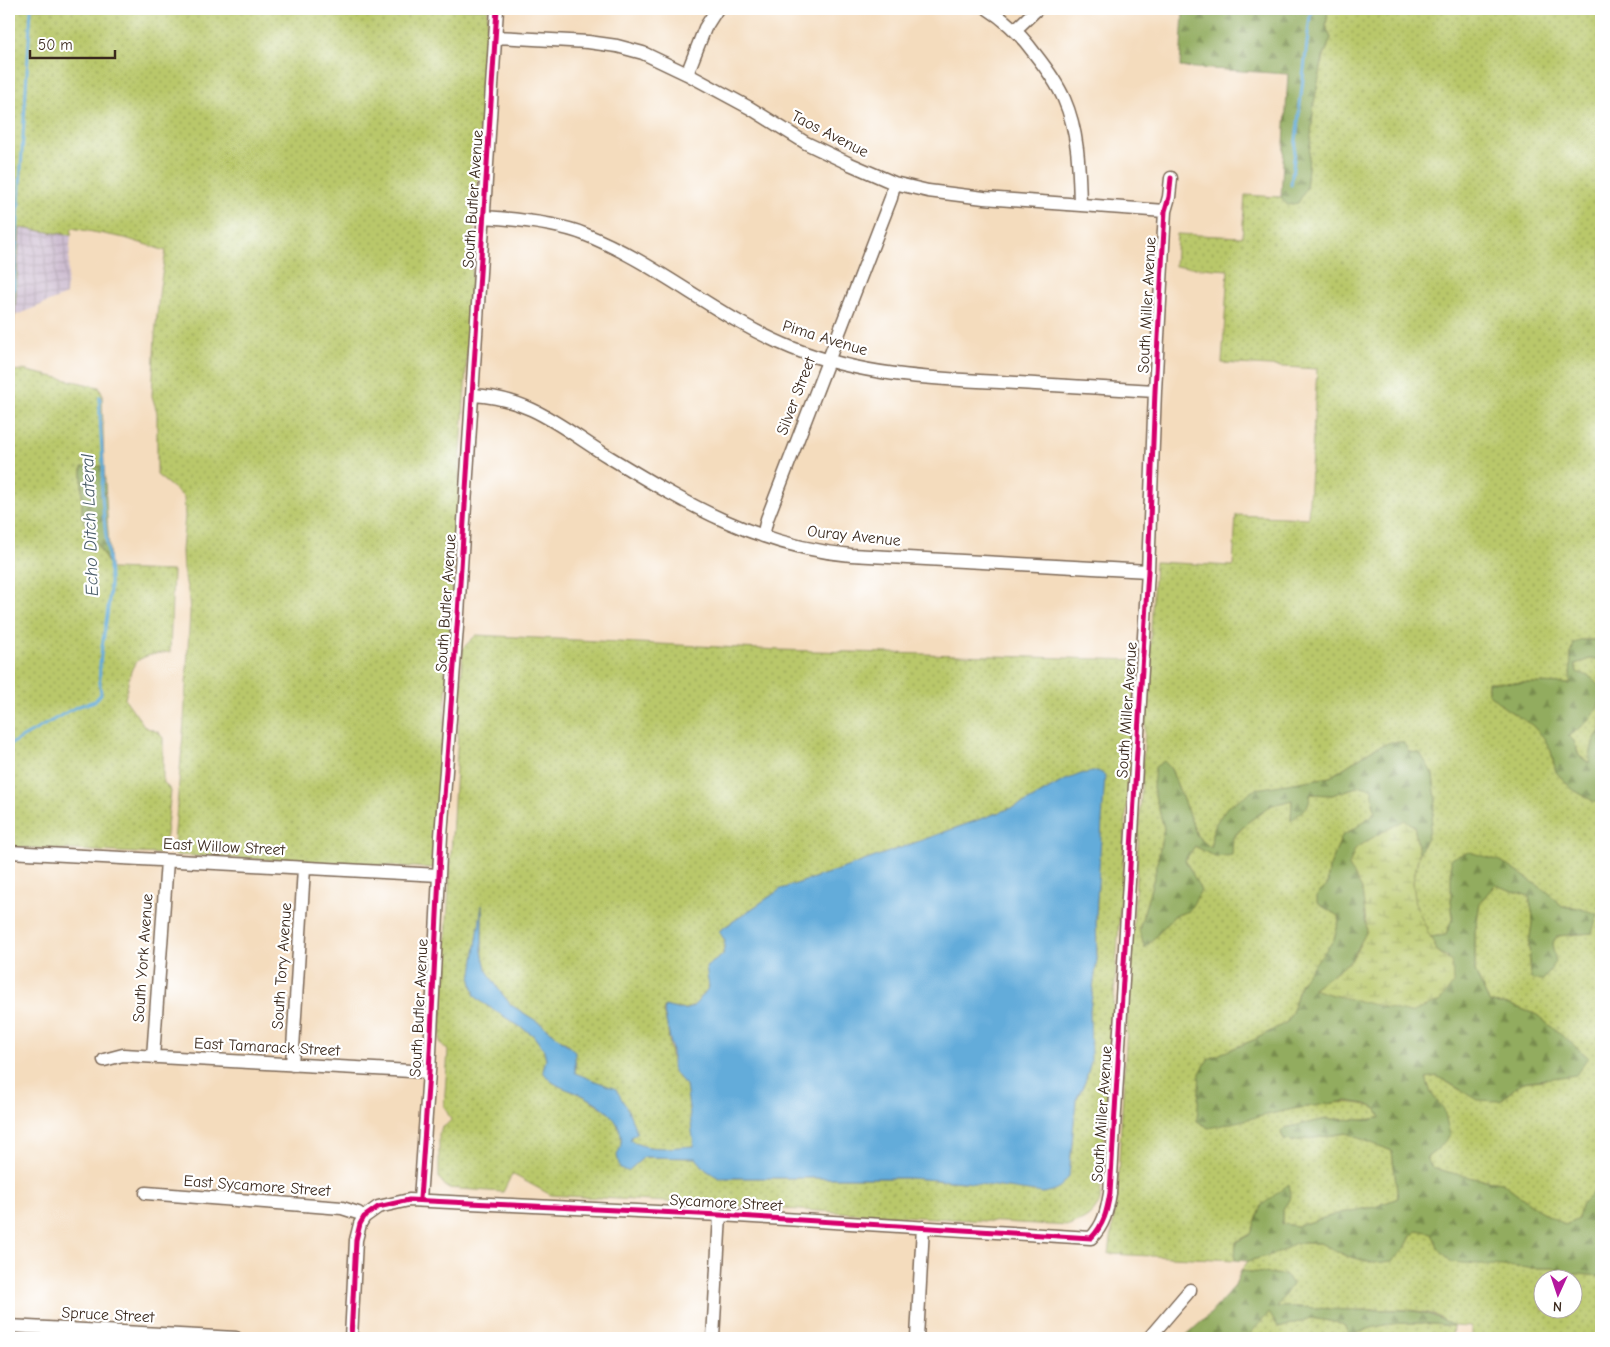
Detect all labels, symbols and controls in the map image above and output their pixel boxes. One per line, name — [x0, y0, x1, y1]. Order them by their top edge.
scale bar — [30, 28, 115, 60]
text: 50 m — [38, 36, 73, 54]
street label: Taos Avenue — [788, 107, 872, 161]
street label: South Butler Avenue — [459, 129, 487, 269]
street label: South Miller Avenue — [1134, 236, 1160, 374]
street label: Pima Avenue — [780, 317, 870, 359]
street label: Silver Street — [773, 354, 819, 438]
water label: Echo Ditch Lateral — [77, 452, 103, 596]
street label: Ouray Avenue — [806, 522, 902, 550]
street label: South Butler Avenue — [432, 533, 460, 673]
street label: South Miller Avenue — [1113, 641, 1141, 779]
street label: East Willow Street — [162, 835, 286, 859]
street label: South York Avenue — [130, 893, 156, 1023]
street label: South Tory Avenue — [269, 902, 295, 1030]
street label: South Butler Avenue — [406, 938, 432, 1078]
street label: East Tamarack Street — [193, 1034, 341, 1060]
street label: South Miller Avenue — [1088, 1045, 1116, 1183]
street label: East Sycamore Street — [183, 1172, 332, 1200]
street label: Sycamore Street — [669, 1191, 783, 1215]
north arrow — [1532, 1270, 1582, 1320]
text: N — [1552, 1298, 1562, 1315]
street label: Spruce Street — [61, 1304, 155, 1326]

